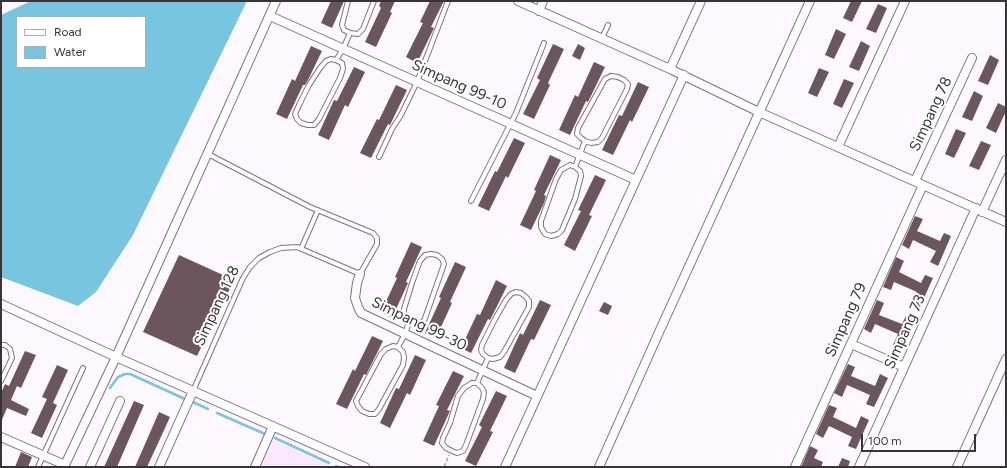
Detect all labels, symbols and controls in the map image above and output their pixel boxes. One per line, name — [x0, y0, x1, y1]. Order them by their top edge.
legend — [16, 16, 146, 68]
text: Road — [54, 25, 82, 39]
text: Water — [54, 45, 86, 59]
street label: Simpang 99-10 — [409, 56, 509, 114]
street label: Simpang 78 — [906, 74, 956, 154]
street label: Simpang 128 — [191, 263, 243, 349]
street label: Simpang 79 — [822, 280, 870, 360]
street label: Simpang 73 — [881, 292, 929, 372]
street label: Simpang 99-30 — [368, 293, 470, 355]
scale bar — [863, 426, 978, 452]
text: 100 m — [868, 434, 902, 448]

